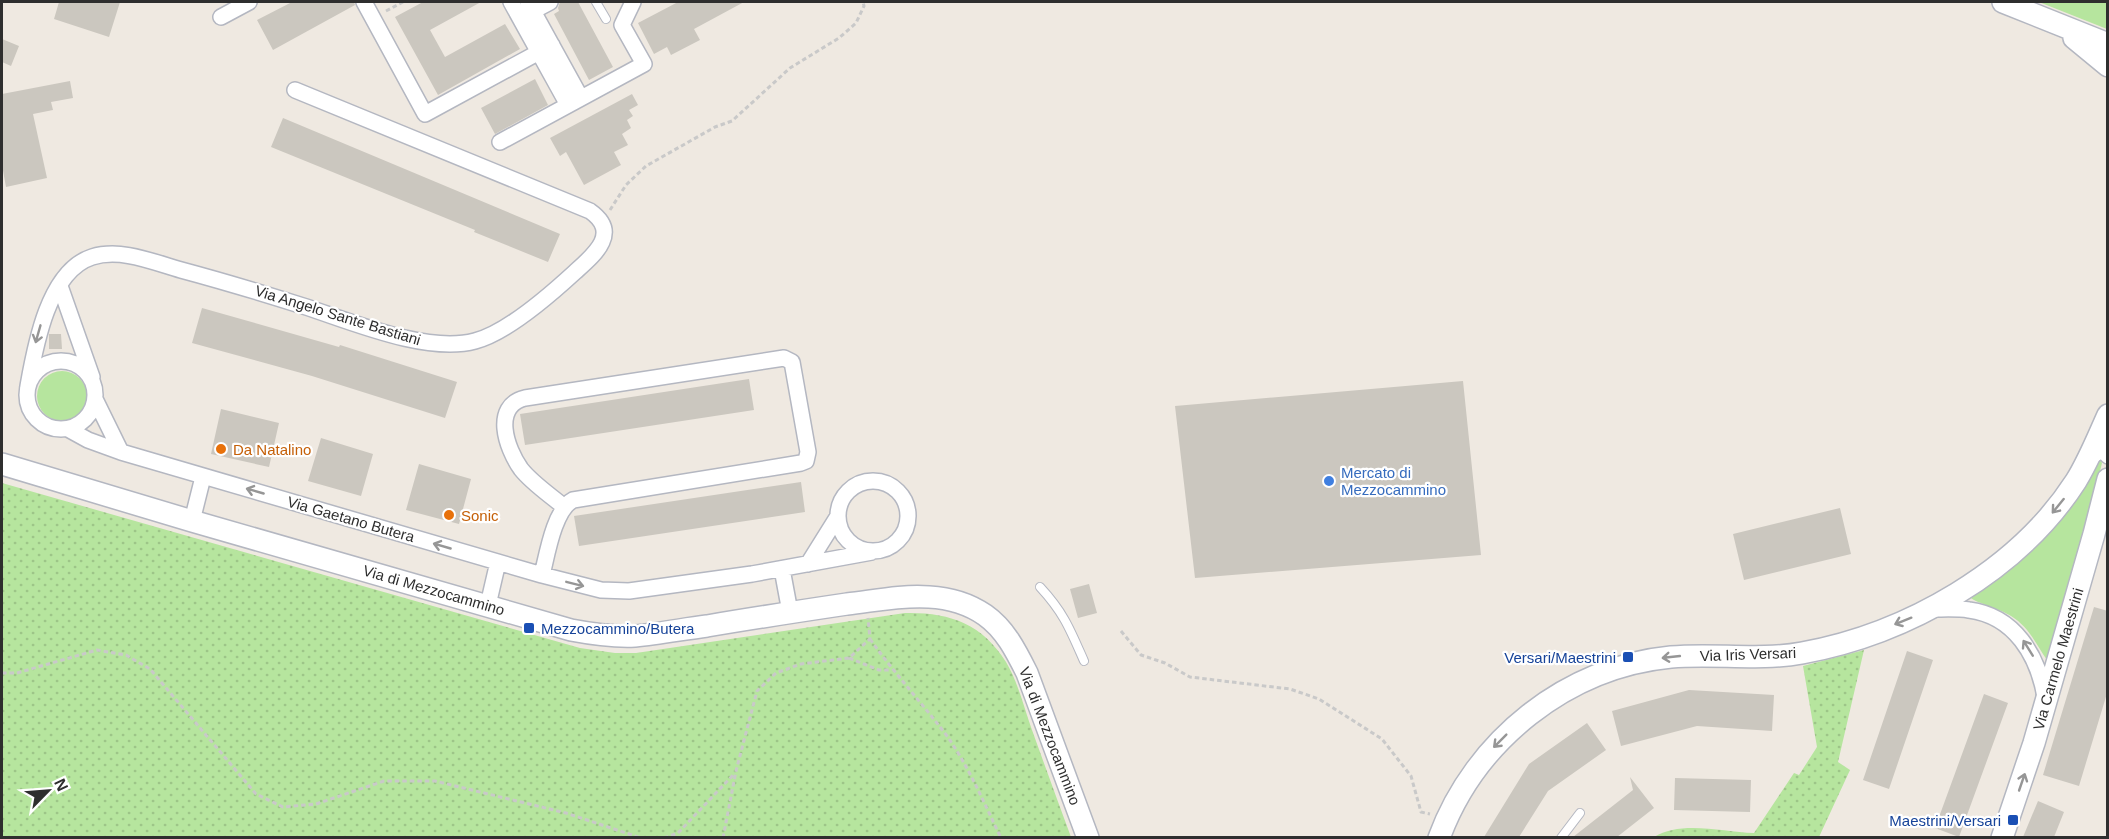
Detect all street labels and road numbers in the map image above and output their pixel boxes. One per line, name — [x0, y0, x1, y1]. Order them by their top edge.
street label: Via Angelo Sante Bastiani — [253, 282, 423, 348]
street label: Via Gaetano Butera — [285, 493, 417, 545]
street label: Via di Mezzocammino — [361, 562, 507, 618]
street label: Via Carmelo Maestrini — [2030, 586, 2086, 732]
street label: Via Iris Versari — [1700, 644, 1796, 664]
street label: Via di Mezzocammino — [1016, 665, 1084, 807]

